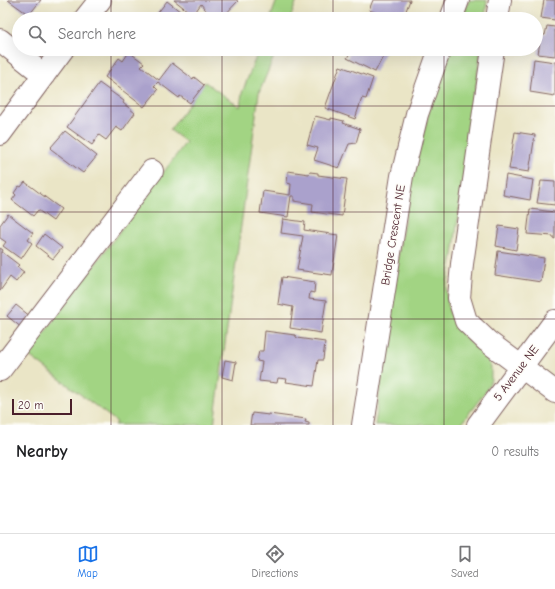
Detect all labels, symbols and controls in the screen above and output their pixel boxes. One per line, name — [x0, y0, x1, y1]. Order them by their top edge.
search box — [12, 12, 543, 56]
icon: search — [26, 23, 48, 45]
text: Search here — [58, 25, 136, 43]
street label: Bridge Crescent NE — [378, 184, 408, 286]
street label: 5 Avenue NE — [490, 342, 542, 404]
scale bar — [12, 397, 72, 416]
text: 20 m — [18, 399, 43, 412]
text: Nearby — [16, 442, 67, 461]
text: 0 results — [491, 444, 539, 459]
tab: Map — [77, 543, 99, 580]
tab: Directions — [252, 543, 298, 580]
tab: Saved — [451, 543, 478, 580]

